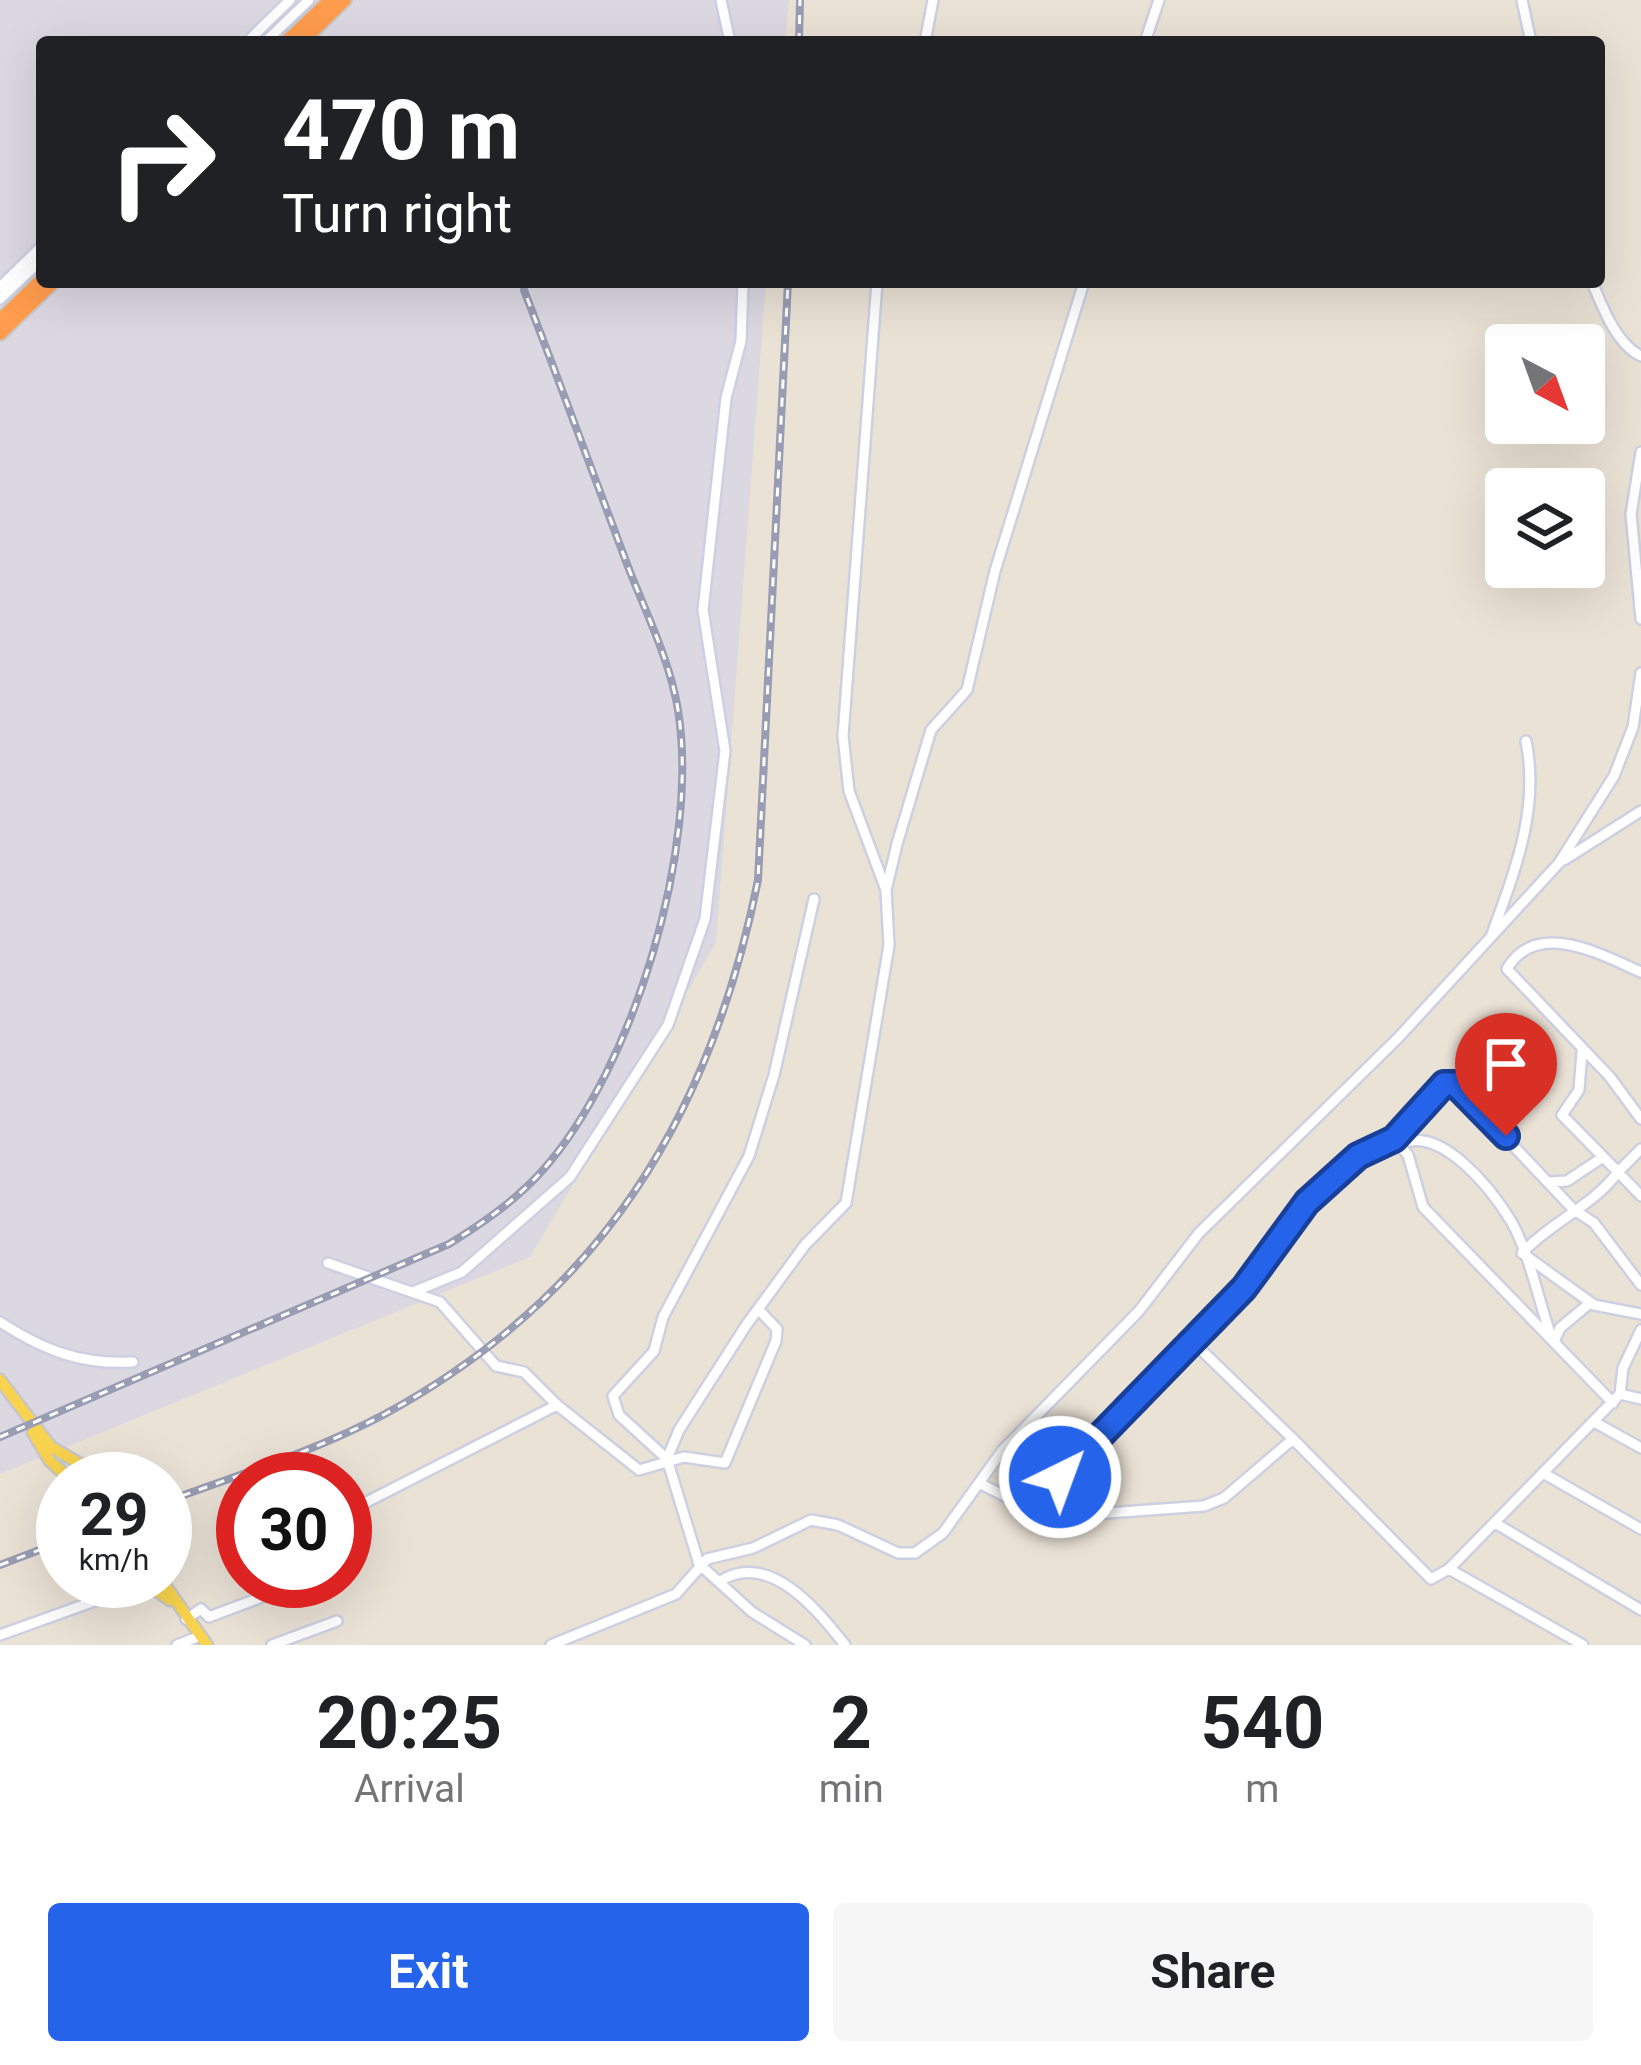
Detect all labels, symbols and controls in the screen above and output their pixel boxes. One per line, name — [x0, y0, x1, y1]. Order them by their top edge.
text: 470 m — [282, 81, 520, 180]
icon: right — [84, 84, 240, 240]
text: Turn right — [282, 182, 512, 245]
north arrow — [1485, 324, 1605, 444]
map controls — [1485, 324, 1605, 588]
button: layers — [1485, 468, 1605, 588]
pin — [1455, 1013, 1557, 1136]
icon: arrive — [1473, 1031, 1539, 1097]
position arrow — [997, 1414, 1123, 1540]
speed limit sign: 30 — [216, 1452, 372, 1608]
text: 29 — [80, 1479, 148, 1550]
text: km/h — [79, 1542, 149, 1577]
text: 20:25 — [317, 1681, 502, 1766]
text: 2 — [831, 1681, 872, 1766]
text: 540 — [1200, 1681, 1324, 1766]
text: Arrival — [354, 1766, 465, 1812]
text: min — [819, 1766, 884, 1812]
text: m — [1245, 1766, 1280, 1812]
button: Exit — [48, 1903, 809, 2041]
button: Share — [833, 1903, 1593, 2041]

